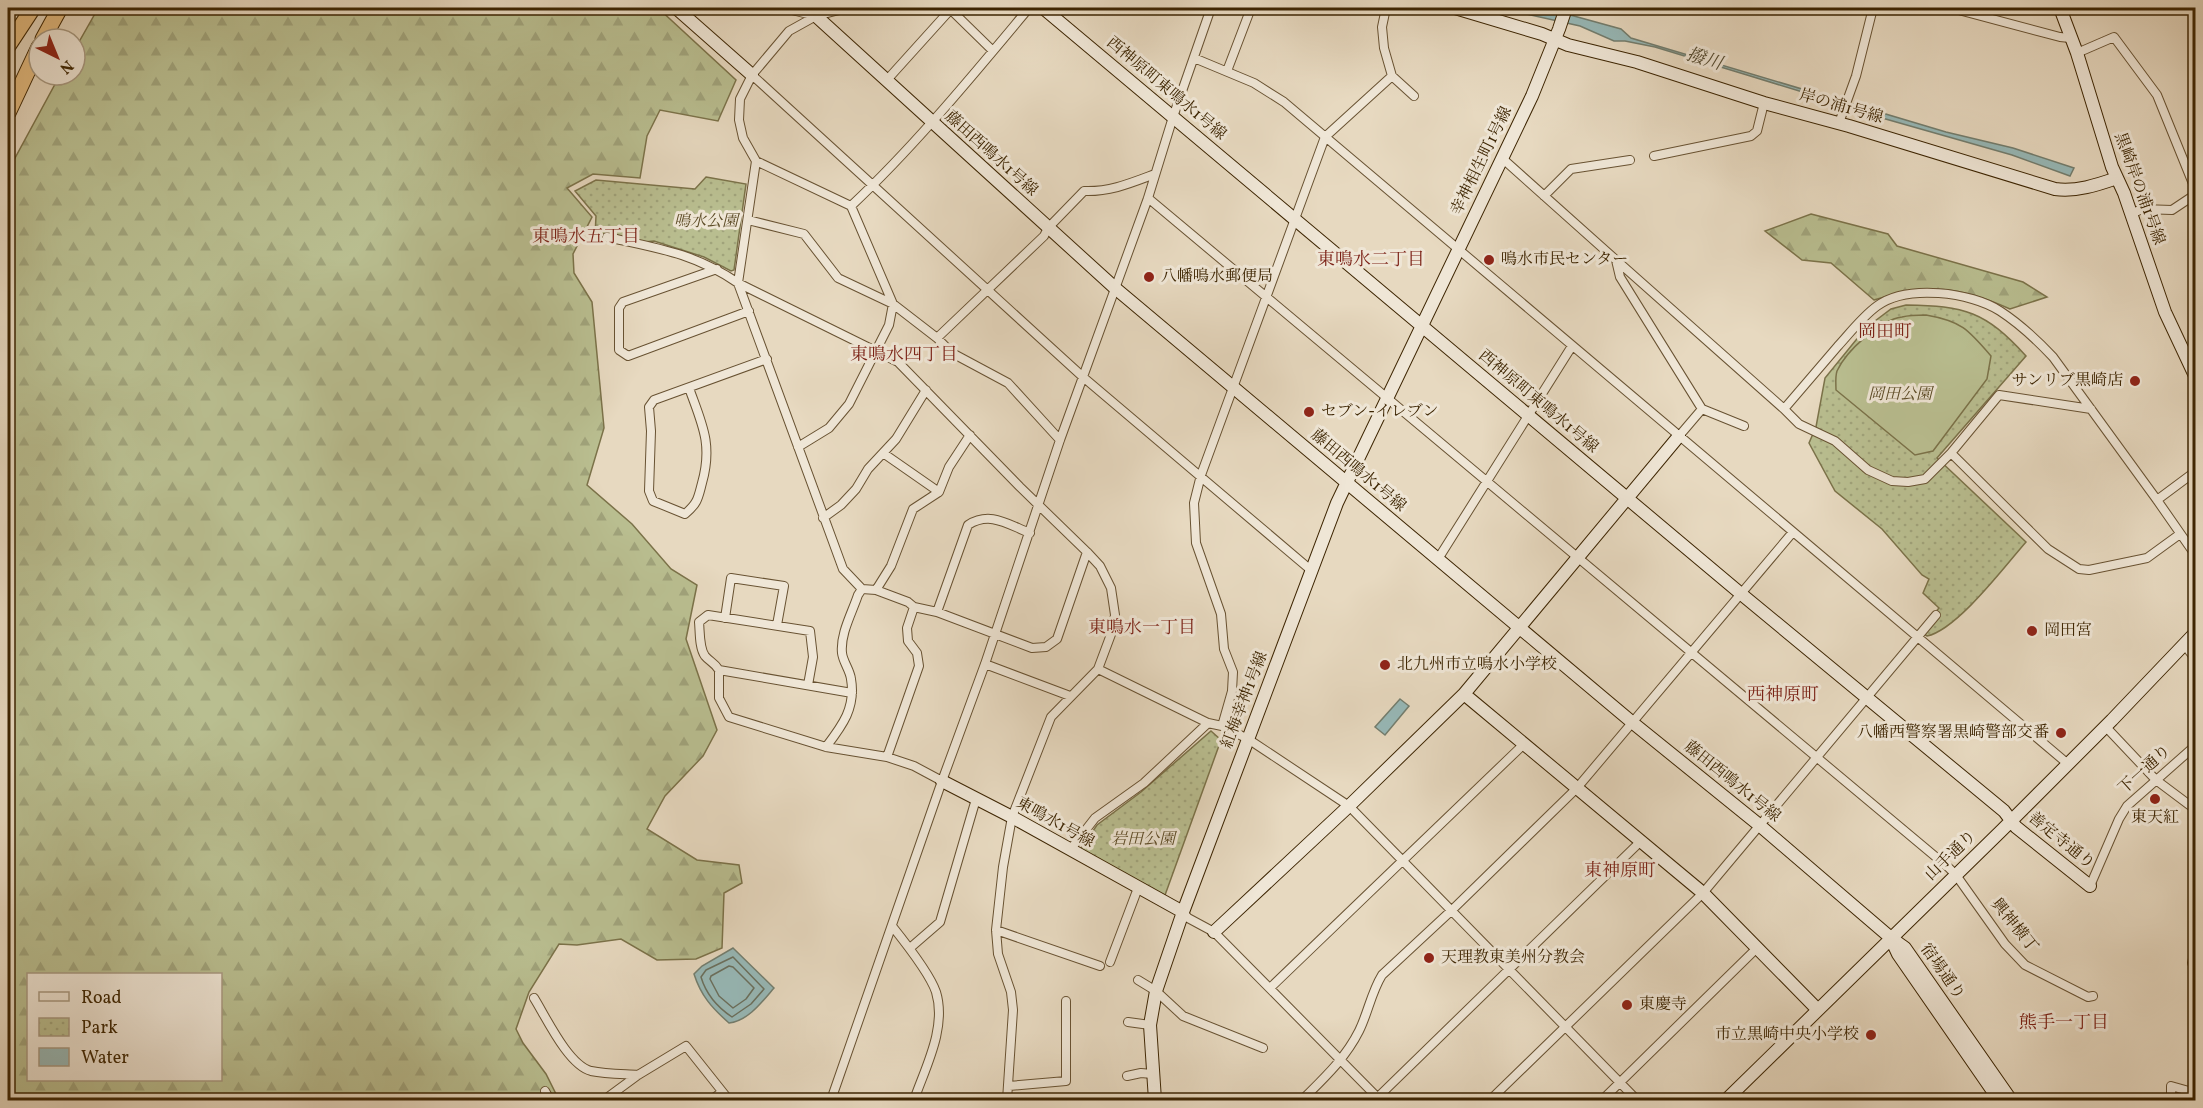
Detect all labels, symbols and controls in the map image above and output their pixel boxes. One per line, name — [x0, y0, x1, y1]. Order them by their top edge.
north arrow — [27, 27, 87, 87]
street label: 西神原町東鳴水1号線 — [1101, 32, 1231, 146]
water label: 撥川 — [1683, 43, 1727, 78]
text: N — [54, 54, 78, 79]
street label: 岸の浦1号線 — [1797, 85, 1885, 129]
street label: 幸神相生町1号線 — [1446, 103, 1518, 219]
street label: 藤田西鳴水1号線 — [940, 106, 1042, 202]
street label: 黒崎岸の浦1号線 — [2108, 130, 2170, 248]
park label: 鳴水公園 — [674, 211, 741, 233]
district label: 東鳴水五丁目 — [532, 225, 640, 250]
district label: 東鳴水二丁目 — [1317, 248, 1425, 273]
place label: 鳴水市民センター — [1501, 249, 1628, 271]
marker: 鳴水市民センター — [1482, 253, 1496, 267]
place label: 八幡鳴水郵便局 — [1161, 266, 1273, 288]
marker: 八幡鳴水郵便局 — [1142, 270, 1156, 284]
district label: 岡田町 — [1858, 320, 1912, 345]
district label: 東鳴水四丁目 — [850, 343, 958, 368]
street label: 西神原町東鳴水1号線 — [1473, 345, 1603, 459]
place label: サンリブ黒崎店 — [2012, 370, 2123, 392]
marker: サンリブ黒崎店 — [2128, 374, 2142, 388]
park label: 岡田公園 — [1868, 384, 1935, 406]
place label: セブン-イレブン — [1321, 401, 1438, 423]
marker: セブン-イレブン — [1302, 405, 1316, 419]
street label: 藤田西鳴水1号線 — [1306, 425, 1410, 517]
district label: 東鳴水一丁目 — [1088, 616, 1196, 641]
place label: 岡田宮 — [2044, 620, 2092, 642]
marker: 岡田宮 — [2025, 624, 2039, 638]
street label: 紅梅幸神1号線 — [1216, 648, 1274, 752]
place label: 北九州市立鳴水小学校 — [1397, 654, 1557, 676]
marker: 北九州市立鳴水小学校 — [1378, 658, 1392, 672]
district label: 西神原町 — [1747, 683, 1819, 708]
place label: 八幡西警察署黒崎警部交番 — [1857, 722, 2049, 744]
marker: 八幡西警察署黒崎警部交番 — [2054, 726, 2068, 740]
street label: 藤田西鳴水1号線 — [1679, 736, 1785, 828]
street label: 下一通り — [2114, 740, 2176, 800]
street label: 東鳴水1号線 — [1012, 792, 1098, 854]
marker: 東天紅 — [2148, 792, 2162, 806]
street label: 善定寺通り — [2023, 807, 2099, 875]
place label: 東天紅 — [2131, 807, 2179, 829]
street label: 山手通り — [1920, 826, 1982, 886]
park label: 岩田公園 — [1111, 829, 1178, 851]
district label: 東神原町 — [1584, 859, 1656, 884]
street label: 興神横丁 — [1985, 894, 2043, 958]
street label: 宿場通り — [1915, 939, 1969, 1005]
place label: 天理教東美州分教会 — [1441, 947, 1585, 969]
marker: 天理教東美州分教会 — [1422, 951, 1436, 965]
legend — [27, 973, 222, 1081]
text: Road — [81, 986, 122, 1011]
place label: 東慶寺 — [1639, 994, 1687, 1016]
marker: 東慶寺 — [1620, 998, 1634, 1012]
district label: 熊手一丁目 — [2019, 1011, 2109, 1036]
text: Park — [81, 1016, 118, 1041]
place label: 市立黒崎中央小学校 — [1715, 1024, 1859, 1046]
marker: 市立黒崎中央小学校 — [1864, 1028, 1878, 1042]
text: Water — [81, 1046, 129, 1071]

